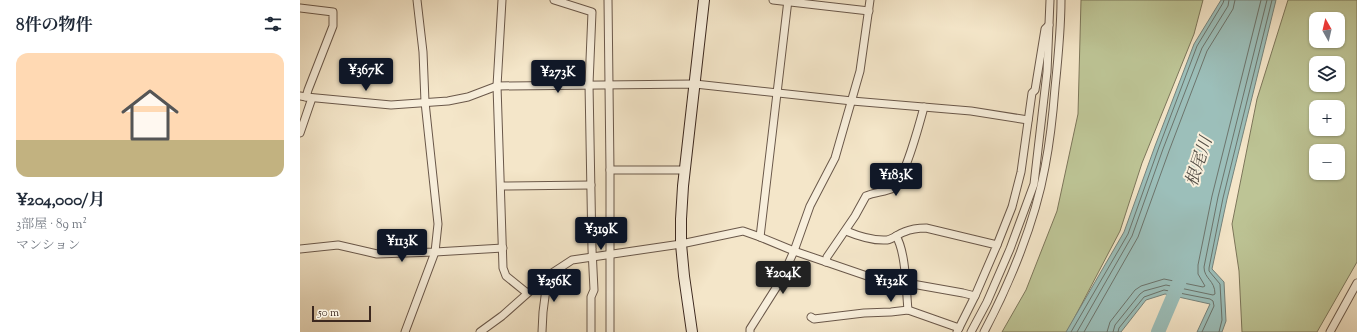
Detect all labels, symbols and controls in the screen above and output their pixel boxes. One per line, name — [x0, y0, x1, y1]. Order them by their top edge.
north arrow — [1309, 12, 1345, 48]
map controls — [1309, 12, 1345, 180]
icon: filters — [262, 13, 284, 35]
text: 8件の物件 — [16, 14, 93, 38]
button: layers — [1309, 56, 1345, 92]
pin: ¥367K — [338, 58, 394, 92]
pin: ¥273K — [530, 60, 586, 94]
text: ¥367K — [348, 62, 384, 80]
text: ¥273K — [540, 64, 576, 82]
icon: home — [114, 79, 186, 151]
button: + — [1309, 100, 1345, 136]
water label: 根尾川 — [1181, 132, 1220, 190]
button: − — [1309, 144, 1345, 180]
pin: ¥183K — [868, 163, 924, 197]
text: ¥183K — [879, 167, 913, 185]
text: ¥204,000/月 — [16, 189, 105, 213]
text: 3部屋 · 89 m² — [16, 216, 87, 234]
pin: ¥319K — [573, 217, 629, 251]
text: ¥319K — [584, 221, 618, 239]
pin: ¥113K — [374, 229, 430, 263]
text: ¥113K — [386, 233, 418, 251]
text: マンション — [16, 237, 80, 255]
pin: ¥204K — [755, 261, 811, 295]
text: ¥204K — [765, 265, 801, 283]
pin: ¥256K — [526, 269, 582, 303]
pin: ¥132K — [863, 269, 919, 303]
text: ¥256K — [537, 273, 571, 291]
text: ¥132K — [874, 273, 908, 291]
scale bar — [312, 304, 371, 323]
text: 50 m — [318, 305, 339, 321]

